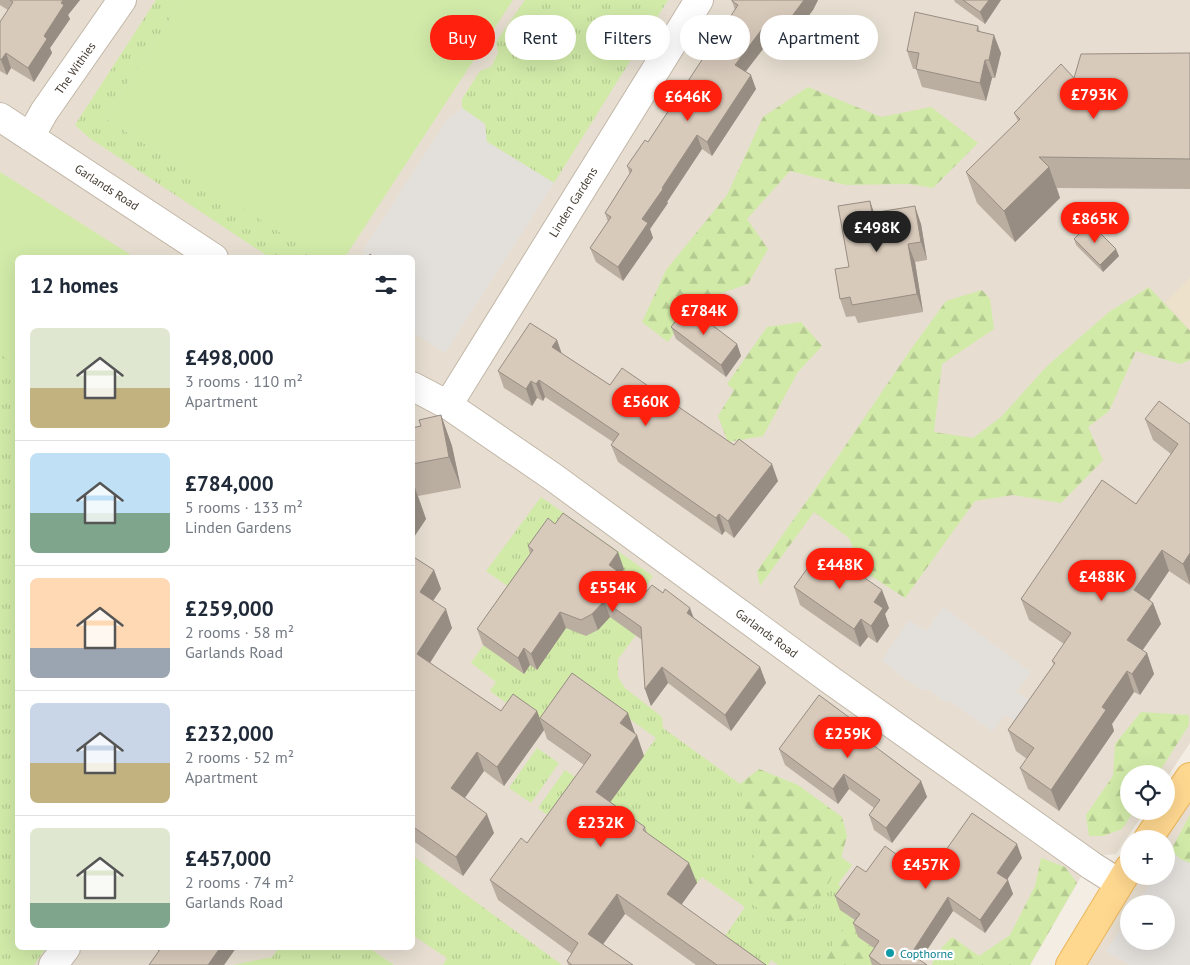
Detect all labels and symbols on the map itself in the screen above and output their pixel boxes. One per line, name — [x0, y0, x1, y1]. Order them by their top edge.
street label: The Withies — [52, 39, 98, 97]
pin: £793K — [1059, 78, 1129, 120]
pin: £646K — [653, 80, 723, 122]
street label: Garlands Road — [72, 161, 142, 213]
street label: Linden Gardens — [545, 164, 601, 240]
pin: £865K — [1060, 202, 1130, 244]
pin: £498K — [842, 210, 912, 253]
pin: £784K — [669, 294, 739, 336]
pin: £560K — [611, 384, 681, 427]
pin: £448K — [805, 548, 875, 590]
pin: £488K — [1067, 560, 1137, 602]
pin: £554K — [578, 570, 648, 613]
street label: Garlands Road — [733, 605, 801, 661]
pin: £259K — [813, 716, 883, 759]
pin: £232K — [566, 806, 636, 848]
pin: £457K — [891, 848, 961, 890]
place label: Copthorne — [900, 946, 953, 961]
marker: Copthorne — [884, 947, 896, 959]

